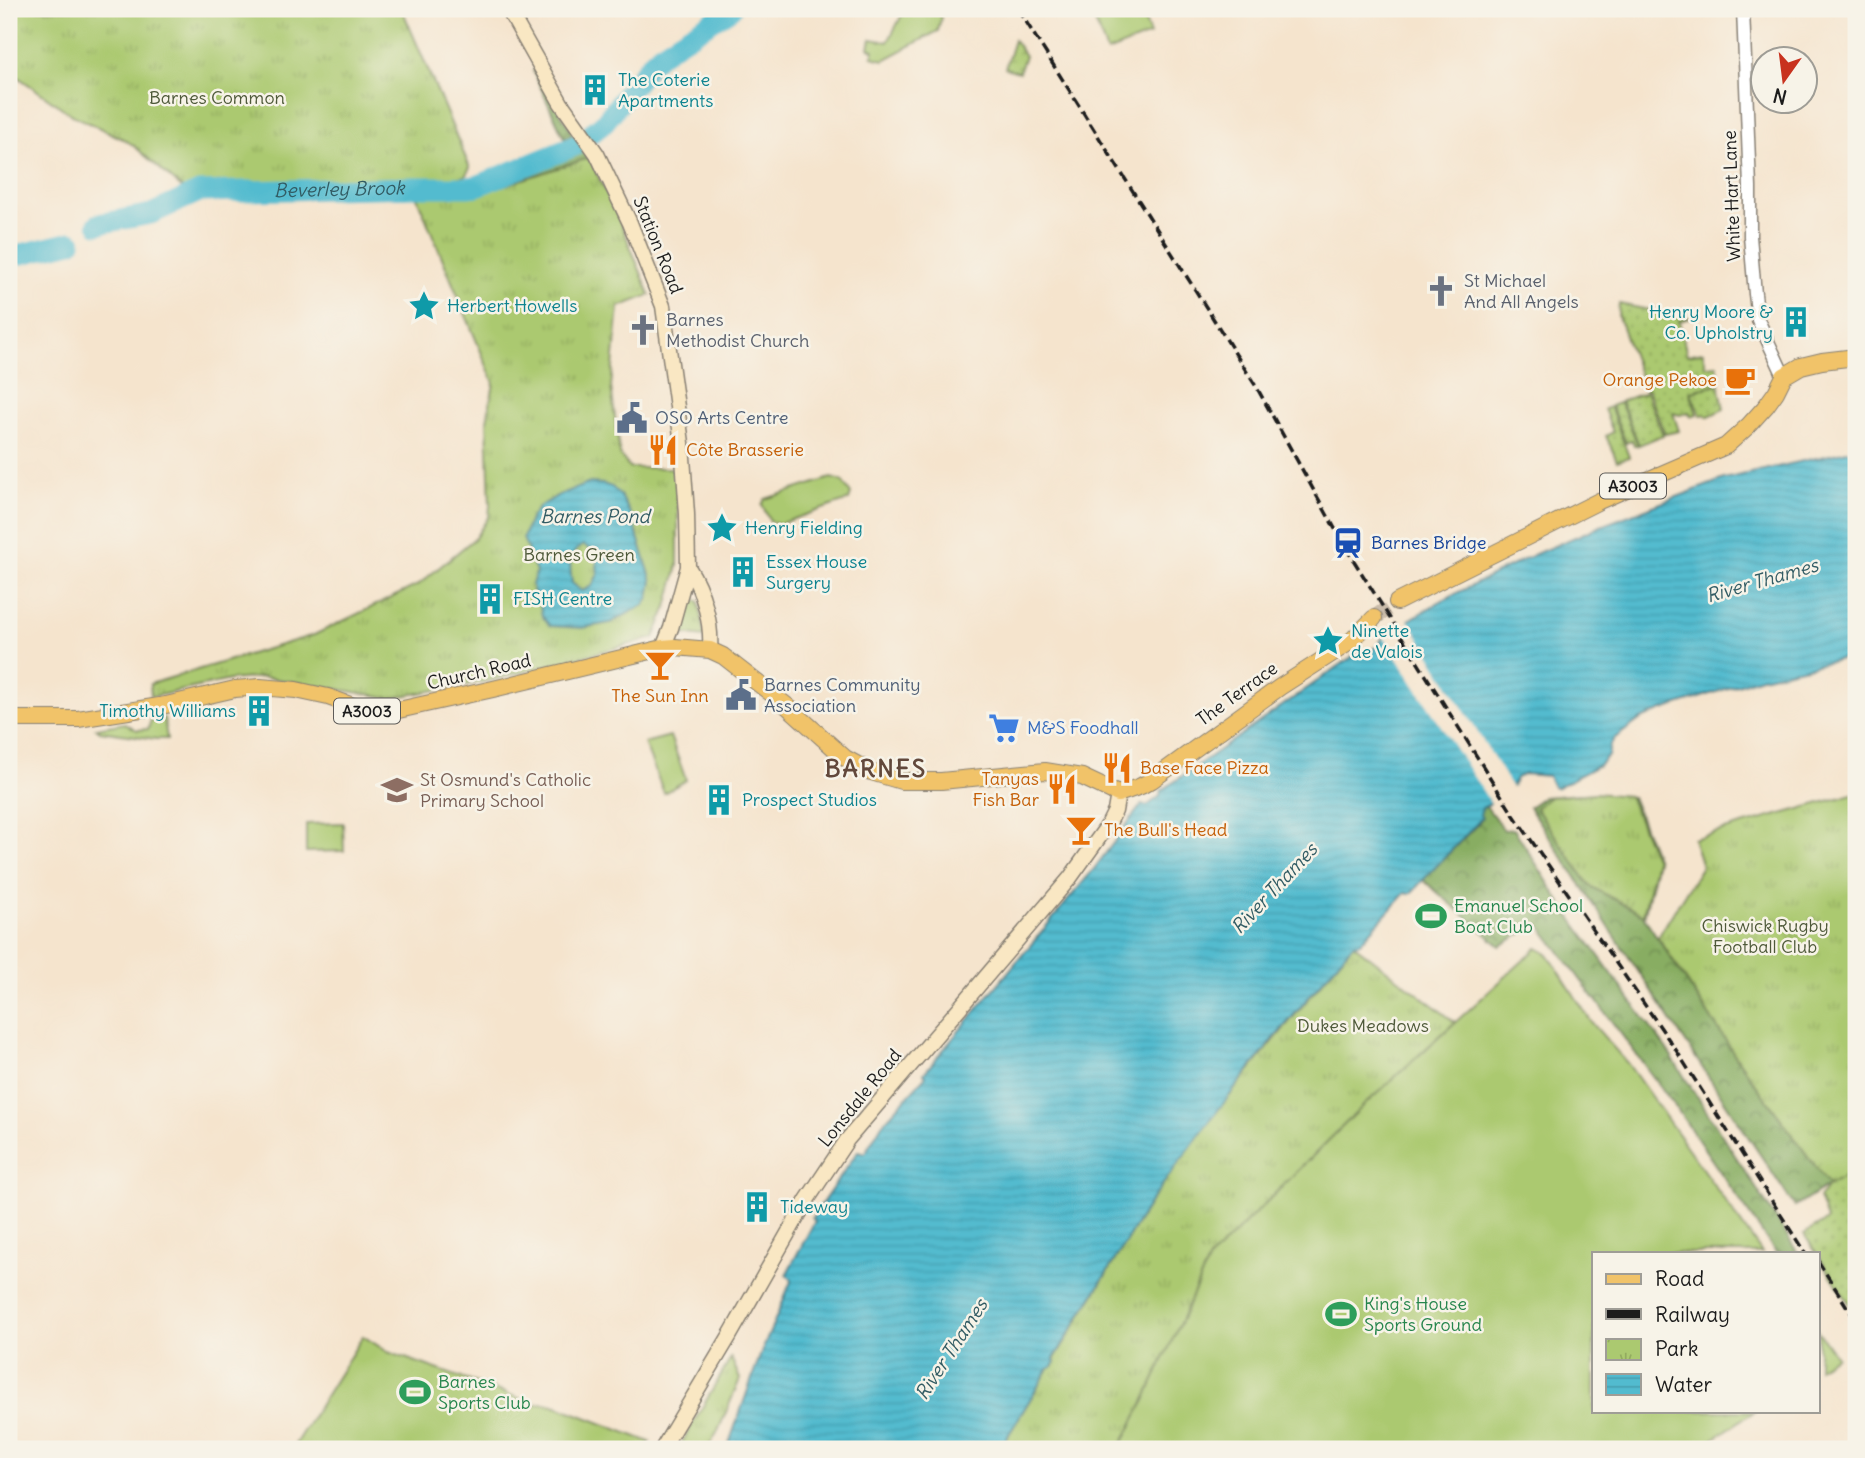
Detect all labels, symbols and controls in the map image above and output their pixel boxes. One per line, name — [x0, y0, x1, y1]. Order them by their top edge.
north arrow — [1750, 46, 1820, 116]
place label: The Coterie Apartments — [618, 68, 714, 112]
building icon: The Coterie Apartments — [578, 73, 612, 107]
text: N — [1771, 83, 1789, 110]
park label: Barnes Common — [149, 86, 285, 109]
street label: White Hart Lane — [1718, 130, 1745, 262]
water label: Beverley Brook — [274, 175, 406, 202]
street label: Station Road — [628, 193, 689, 297]
place label: St Michael And All Angels — [1464, 269, 1579, 313]
church icon: St Michael And All Angels — [1424, 274, 1458, 308]
place icon: Herbert Howells — [407, 289, 441, 323]
place label: Herbert Howells — [447, 294, 577, 317]
place label: Henry Moore & Co. Upholstry — [1649, 300, 1773, 344]
building icon: Henry Moore & Co. Upholstry — [1779, 305, 1813, 339]
place label: Barnes Methodist Church — [666, 308, 809, 352]
church icon: Barnes Methodist Church — [626, 313, 660, 347]
cafe icon: Orange Pekoe — [1723, 363, 1757, 397]
place label: Orange Pekoe — [1602, 368, 1717, 391]
public building icon: OSO Arts Centre — [615, 401, 649, 435]
place label: OSO Arts Centre — [655, 406, 789, 429]
restaurant icon: Côte Brasserie — [646, 433, 680, 467]
place label: Côte Brasserie — [686, 438, 804, 461]
road number: A3003 — [1600, 474, 1666, 499]
water label: Barnes Pond — [540, 504, 652, 528]
place icon: Henry Fielding — [705, 511, 739, 545]
place label: Henry Fielding — [745, 516, 863, 539]
station icon: Barnes Bridge — [1331, 526, 1365, 560]
place label: Barnes Bridge — [1371, 531, 1487, 554]
park label: Barnes Green — [523, 543, 635, 566]
place label: Essex House Surgery — [766, 550, 867, 594]
water label: River Thames — [1703, 552, 1822, 607]
building icon: Essex House Surgery — [726, 555, 760, 589]
building icon: FISH Centre — [473, 582, 507, 616]
place label: FISH Centre — [513, 587, 612, 610]
place label: Ninette de Valois — [1351, 619, 1423, 663]
place icon: Ninette de Valois — [1311, 624, 1345, 658]
street label: Church Road — [425, 648, 533, 695]
bar icon: The Sun Inn — [643, 648, 677, 682]
street label: The Terrace — [1192, 656, 1282, 731]
place label: Barnes Community Association — [764, 673, 921, 717]
public building icon: Barnes Community Association — [724, 678, 758, 712]
place label: The Sun Inn — [611, 684, 709, 707]
building icon: Timothy Williams — [242, 694, 276, 728]
road number: A3003 — [334, 698, 400, 724]
place label: Timothy Williams — [99, 699, 236, 722]
supermarket icon: M&S Foodhall — [987, 711, 1021, 745]
place label: M&S Foodhall — [1027, 716, 1139, 739]
restaurant icon: Base Face Pizza — [1100, 751, 1134, 785]
district label: BARNES — [825, 753, 927, 783]
place label: Base Face Pizza — [1140, 756, 1269, 779]
place label: Tanyas Fish Bar — [973, 767, 1040, 811]
place label: St Osmund's Catholic Primary School — [420, 768, 591, 812]
restaurant icon: Tanyas Fish Bar — [1045, 772, 1079, 806]
school or university icon: St Osmund's Catholic Primary School — [380, 773, 414, 807]
building icon: Prospect Studios — [702, 783, 736, 817]
place label: Prospect Studios — [742, 788, 877, 811]
bar icon: The Bull's Head — [1064, 813, 1098, 847]
place label: The Bull's Head — [1104, 818, 1228, 841]
water label: River Thames — [1226, 837, 1323, 938]
place label: Emanuel School Boat Club — [1454, 894, 1583, 938]
sports icon: Emanuel School Boat Club — [1414, 899, 1448, 933]
park label: Chiswick Rugby Football Club — [1701, 914, 1829, 958]
park label: Dukes Meadows — [1297, 1014, 1429, 1037]
street label: Lonsdale Road — [813, 1044, 906, 1151]
building icon: Tideway — [740, 1190, 774, 1224]
place label: Tideway — [780, 1195, 848, 1218]
legend — [1592, 1252, 1820, 1412]
text: Road — [1655, 1265, 1704, 1292]
place label: King's House Sports Ground — [1364, 1292, 1482, 1336]
water label: River Thames — [910, 1293, 993, 1404]
sports icon: King's House Sports Ground — [1324, 1297, 1358, 1331]
text: Railway — [1655, 1301, 1730, 1328]
text: Park — [1655, 1335, 1698, 1362]
place label: Barnes Sports Club — [438, 1370, 531, 1414]
text: Water — [1655, 1371, 1713, 1398]
sports icon: Barnes Sports Club — [398, 1375, 432, 1409]

